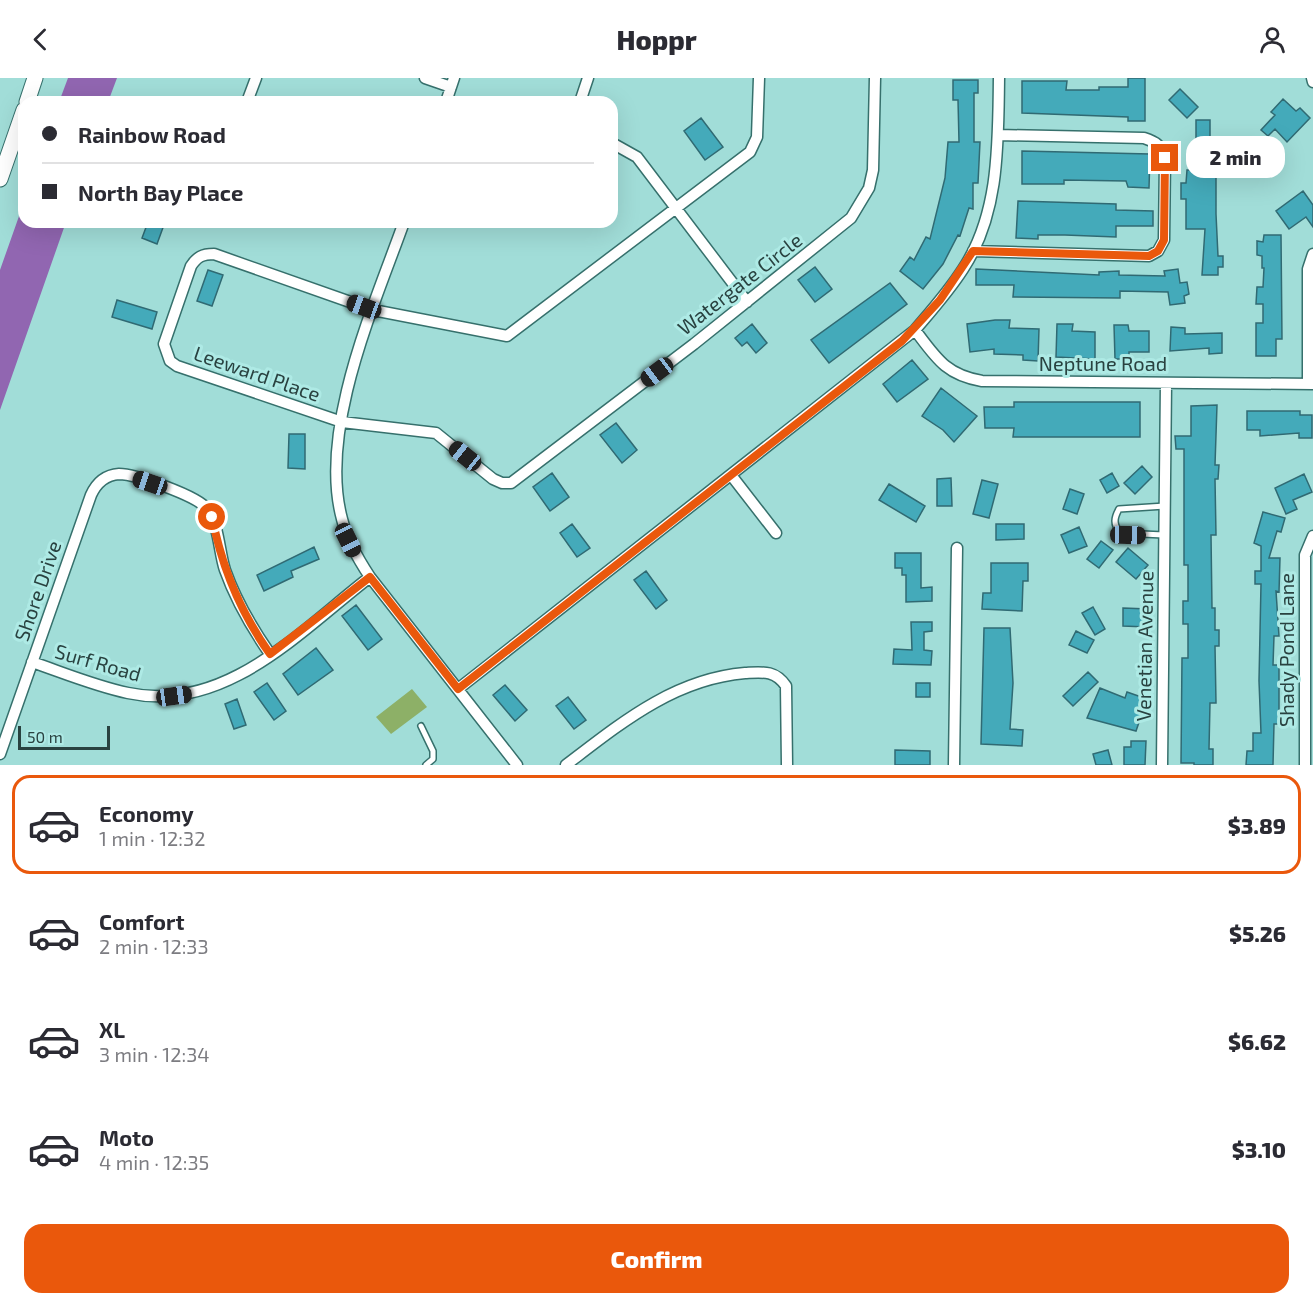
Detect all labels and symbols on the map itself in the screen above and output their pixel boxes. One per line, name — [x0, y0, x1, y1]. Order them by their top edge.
callout: 2 min — [1186, 137, 1285, 179]
route end — [1151, 144, 1178, 171]
street label: Watergate Circle — [672, 227, 806, 339]
car — [344, 292, 384, 322]
street label: Leeward Place — [191, 340, 324, 406]
street label: Neptune Road — [1039, 351, 1167, 375]
car — [637, 354, 677, 390]
car — [445, 438, 485, 474]
car — [130, 469, 170, 497]
route start — [198, 503, 225, 530]
car — [332, 520, 364, 560]
car — [1110, 526, 1146, 544]
street label: Shore Drive — [9, 537, 65, 644]
street label: Venetian Avenue — [1131, 570, 1157, 722]
street label: Shady Pond Lane — [1274, 573, 1298, 727]
street label: Surf Road — [52, 638, 144, 686]
car — [155, 685, 193, 707]
scale bar — [18, 723, 110, 750]

